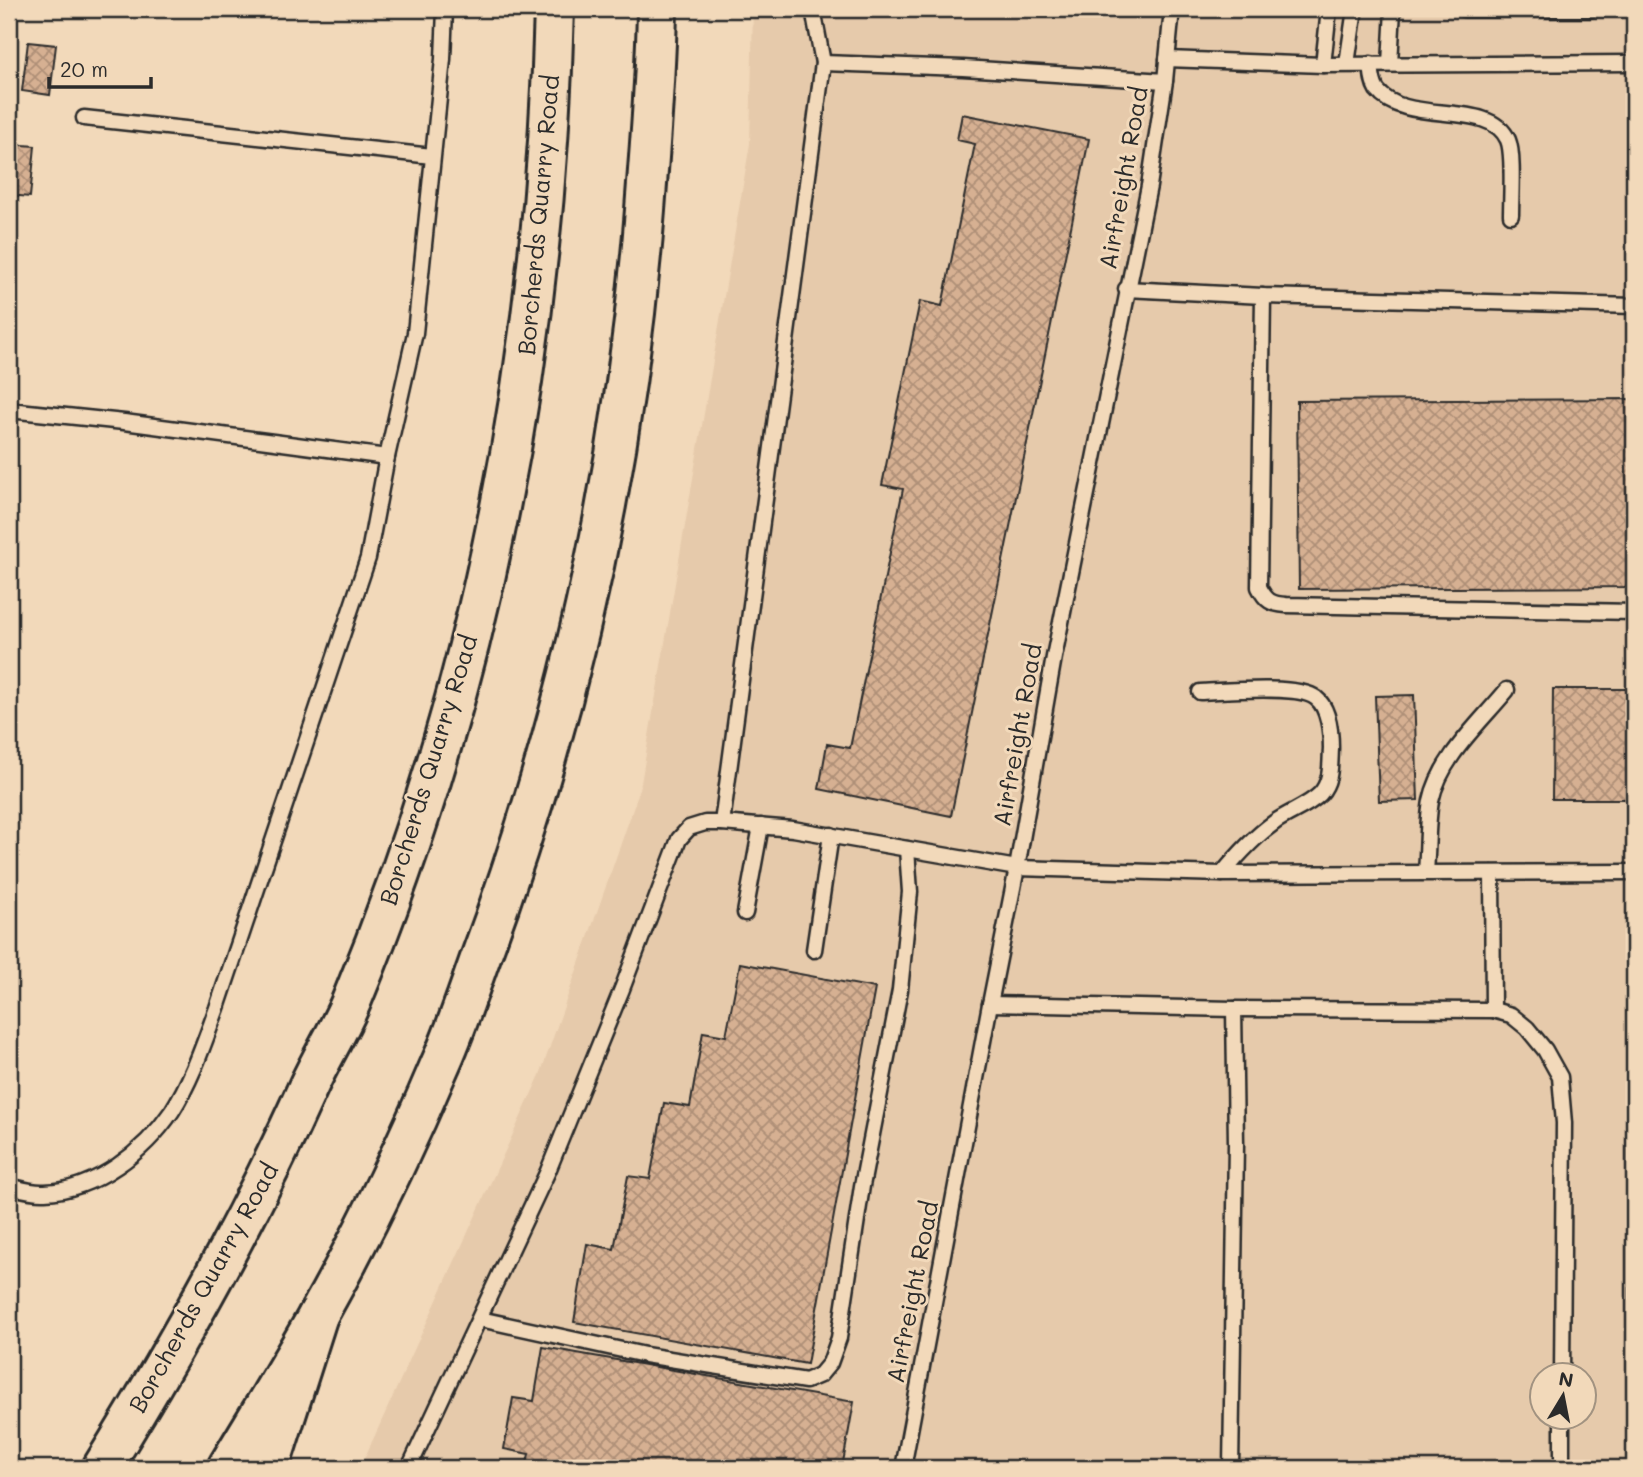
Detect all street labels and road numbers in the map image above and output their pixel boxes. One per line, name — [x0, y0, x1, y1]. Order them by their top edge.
street label: Borcherds Quarry Road — [510, 73, 565, 356]
street label: Airfreight Road — [1091, 84, 1154, 272]
street label: Borcherds Quarry Road — [372, 631, 483, 909]
street label: Airfreight Road — [985, 641, 1048, 829]
street label: Borcherds Quarry Road — [121, 1157, 284, 1418]
street label: Airfreight Road — [879, 1198, 944, 1386]

